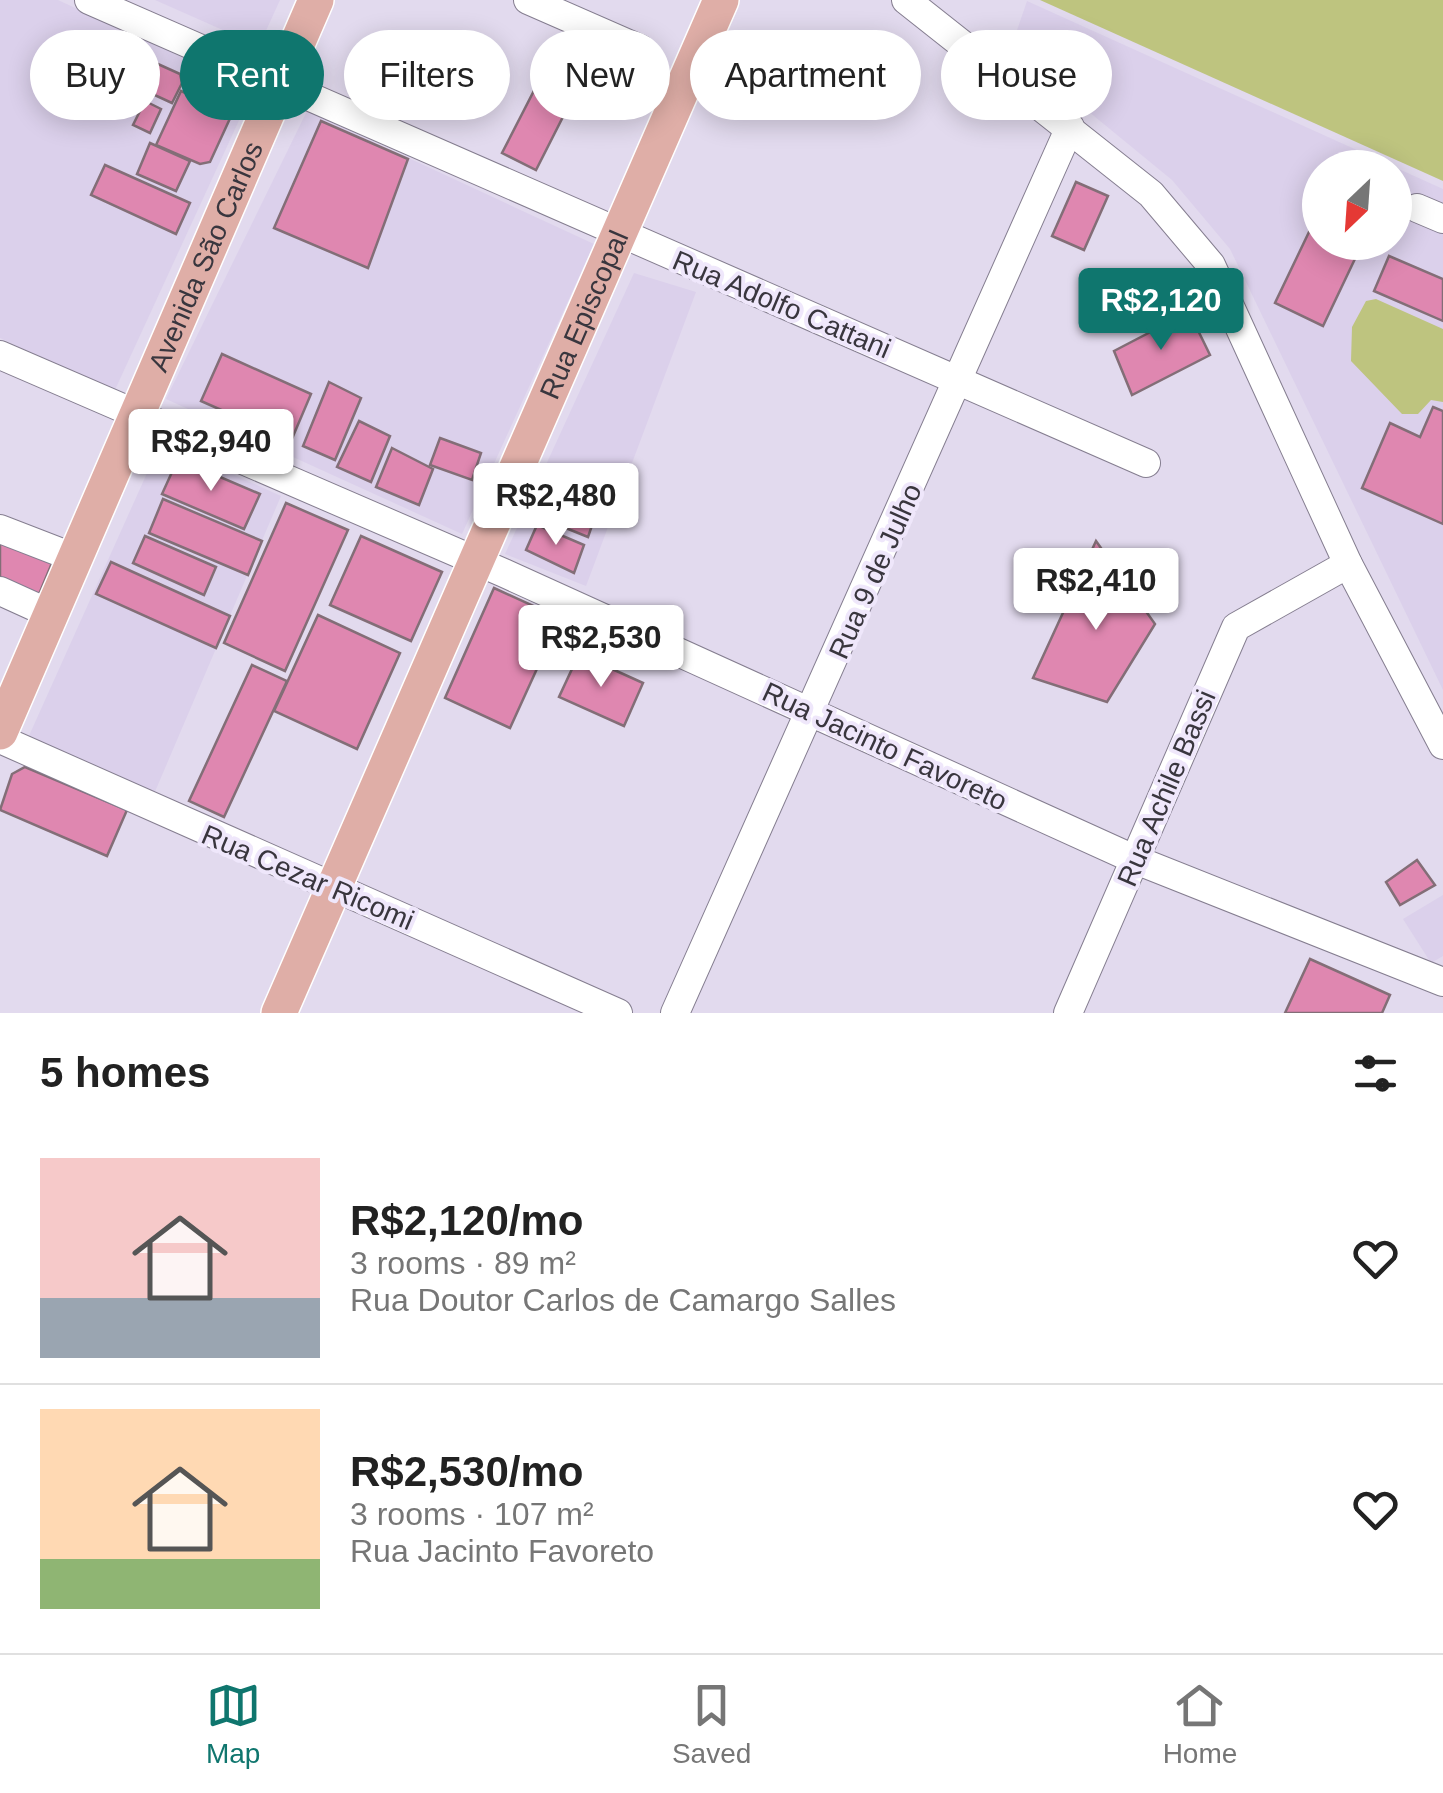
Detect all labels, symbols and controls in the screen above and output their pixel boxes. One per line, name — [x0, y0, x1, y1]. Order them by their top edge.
chip: Buy — [30, 30, 160, 120]
chip: Rent — [180, 30, 324, 120]
chip: Filters — [344, 30, 510, 120]
chip: New — [530, 30, 670, 120]
chip: Apartment — [690, 30, 921, 120]
chip: House — [941, 30, 1112, 120]
street label: Avenida São Carlos — [143, 137, 269, 376]
north arrow — [1302, 150, 1412, 260]
map controls — [1302, 150, 1412, 260]
street label: Rua Episcopal — [534, 226, 635, 404]
street label: Rua Adolfo Cattani — [668, 245, 895, 364]
pin: R$2,120 — [1069, 268, 1253, 353]
text: R$2,120 — [1101, 282, 1221, 318]
pin: R$2,940 — [119, 409, 303, 494]
text: R$2,940 — [151, 423, 271, 459]
pin: R$2,480 — [464, 463, 648, 548]
text: R$2,480 — [496, 477, 616, 513]
street label: Rua 9 de Julho — [823, 479, 928, 664]
pin: R$2,410 — [1004, 548, 1188, 633]
text: R$2,410 — [1036, 562, 1156, 598]
pin: R$2,530 — [509, 605, 693, 690]
text: R$2,530 — [541, 619, 661, 655]
street label: Rua Jacinto Favoreto — [758, 676, 1012, 817]
street label: Rua Achile Bassi — [1111, 685, 1222, 891]
street label: Rua Cezar Ricomi — [197, 819, 418, 936]
icon: filters — [1348, 1046, 1403, 1101]
text: 5 homes — [40, 1049, 210, 1096]
text: R$2,120/mo — [350, 1197, 583, 1244]
icon: home — [120, 1198, 240, 1318]
icon: heart — [1348, 1231, 1403, 1286]
text: 3 rooms · 89 m² — [350, 1245, 576, 1281]
text: Rua Doutor Carlos de Camargo Salles — [350, 1282, 896, 1318]
text: R$2,530/mo — [350, 1448, 583, 1495]
icon: home — [120, 1449, 240, 1569]
icon: heart — [1348, 1482, 1403, 1537]
text: 3 rooms · 107 m² — [350, 1496, 594, 1532]
text: Rua Jacinto Favoreto — [350, 1533, 654, 1569]
tab: Map — [206, 1678, 261, 1770]
tab: Saved — [672, 1678, 751, 1770]
tab: Home — [1163, 1678, 1237, 1770]

